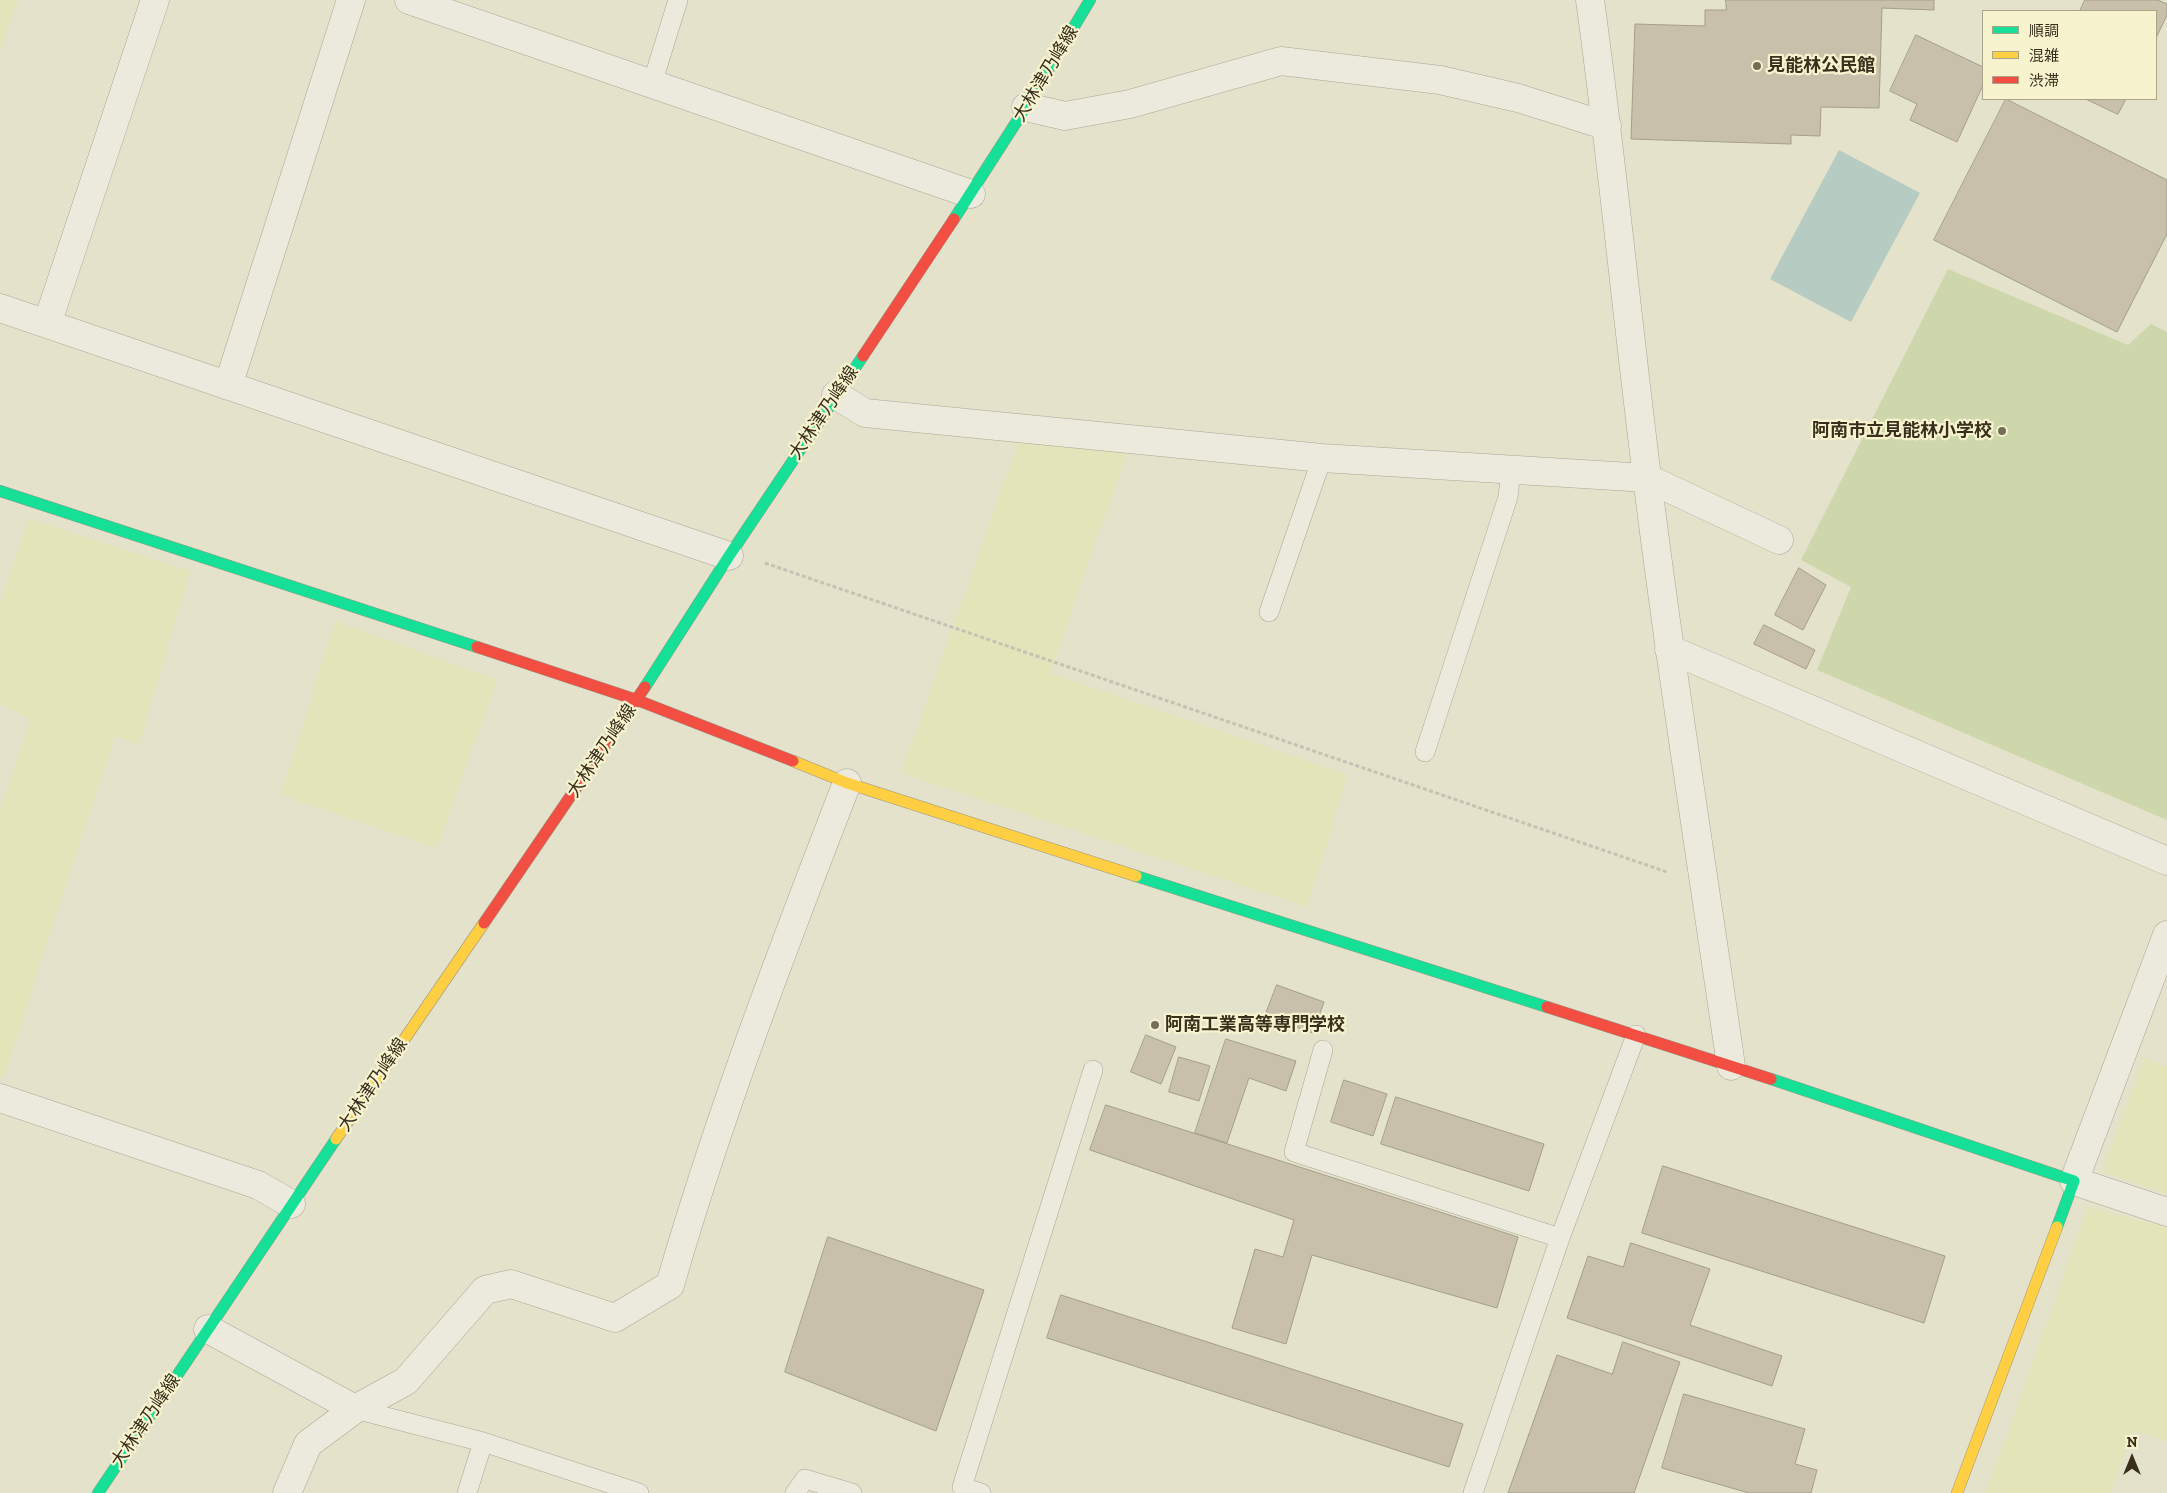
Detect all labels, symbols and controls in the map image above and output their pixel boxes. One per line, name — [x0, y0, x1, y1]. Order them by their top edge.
legend — [1982, 10, 2157, 100]
street label: 大林津乃峰線 — [1009, 22, 1083, 126]
text: 順調 — [2029, 22, 2059, 40]
text: 混雑 — [2029, 47, 2059, 65]
place label: 見能林公民館 — [1767, 55, 1875, 77]
marker: 見能林公民館 — [1751, 60, 1763, 72]
text: 渋滞 — [2029, 72, 2059, 90]
street label: 大林津乃峰線 — [785, 362, 863, 464]
place label: 阿南市立見能林小学校 — [1812, 420, 1992, 442]
marker: 阿南市立見能林小学校 — [1996, 425, 2008, 437]
street label: 大林津乃峰線 — [563, 700, 641, 802]
place label: 阿南工業高等専門学校 — [1165, 1014, 1345, 1036]
marker: 阿南工業高等専門学校 — [1149, 1019, 1161, 1031]
street label: 大林津乃峰線 — [334, 1034, 412, 1136]
street label: 大林津乃峰線 — [107, 1370, 185, 1472]
north arrow — [2107, 1433, 2157, 1483]
text: N — [2127, 1434, 2137, 1451]

